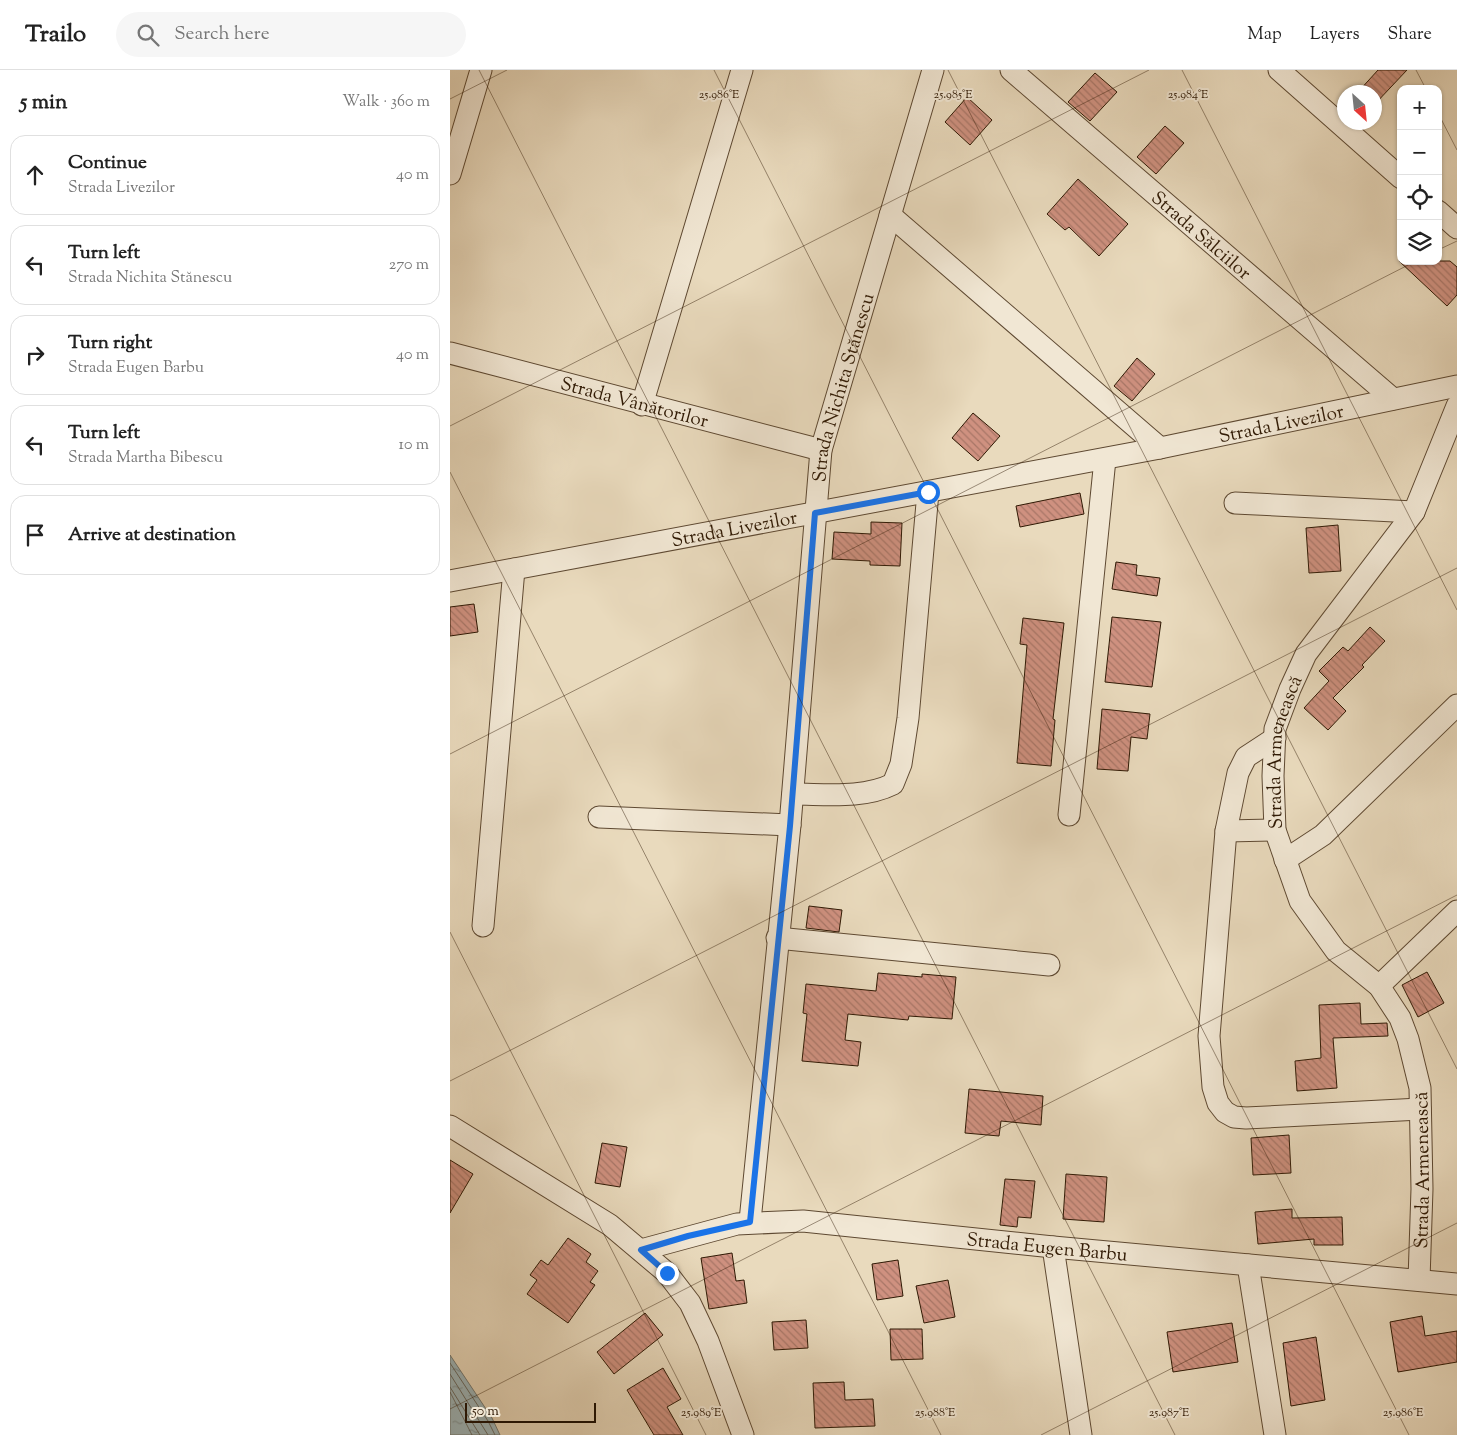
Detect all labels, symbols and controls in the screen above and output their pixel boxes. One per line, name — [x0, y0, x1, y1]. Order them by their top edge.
search box — [116, 12, 466, 57]
text: Trailo — [25, 18, 86, 52]
icon: search — [134, 21, 162, 49]
text: Search here — [174, 21, 270, 48]
text: Map — [1247, 22, 1282, 48]
text: Layers — [1310, 22, 1360, 48]
text: Share — [1388, 22, 1432, 48]
north arrow — [1337, 85, 1382, 130]
map controls — [1397, 85, 1442, 265]
button: + — [1397, 85, 1442, 130]
text: 25.986°E — [699, 86, 740, 104]
text: 25.985°E — [934, 86, 973, 104]
text: 25.984°E — [1168, 86, 1209, 104]
text: 5 min — [20, 88, 67, 118]
text: Walk · 360 m — [342, 91, 430, 114]
button: − — [1397, 130, 1442, 175]
text: Continue — [68, 150, 147, 177]
icon: ahead — [21, 161, 49, 189]
text: 40 m — [396, 164, 429, 187]
button: locate — [1397, 175, 1442, 220]
text: Strada Livezilor — [68, 177, 175, 200]
street label: Strada Sălciilor — [1144, 186, 1256, 287]
button: layers — [1397, 220, 1442, 265]
text: Turn left — [68, 240, 140, 267]
icon: left — [21, 251, 49, 279]
text: 270 m — [389, 254, 429, 277]
text: Strada Nichita Stănescu — [68, 267, 232, 290]
street label: Strada Nichita Stănescu — [807, 290, 883, 483]
text: Turn right — [68, 330, 152, 357]
icon: right — [21, 341, 49, 369]
text: 40 m — [396, 344, 429, 367]
text: Strada Eugen Barbu — [68, 357, 204, 380]
street label: Strada Vânătorilor — [557, 371, 711, 436]
street label: Strada Livezilor — [1216, 399, 1347, 451]
text: Turn left — [68, 420, 140, 447]
icon: left — [21, 431, 49, 459]
text: 10 m — [399, 434, 429, 457]
text: Strada Martha Bibescu — [68, 447, 223, 470]
route start — [917, 481, 940, 504]
street label: Strada Livezilor — [669, 505, 800, 555]
icon: arrive — [21, 521, 49, 549]
text: Arrive at destination — [68, 522, 236, 549]
street label: Strada Armenească — [1262, 671, 1311, 830]
street label: Strada Armenească — [1409, 1091, 1438, 1249]
street label: Strada Eugen Barbu — [965, 1227, 1129, 1270]
route end — [656, 1262, 679, 1285]
scale bar — [465, 1400, 596, 1423]
text: 50 m — [472, 1402, 499, 1422]
text: 25.989°E — [681, 1404, 722, 1422]
text: 25.988°E — [915, 1404, 956, 1422]
text: 25.987°E — [1149, 1404, 1190, 1422]
text: 25.986°E — [1383, 1404, 1424, 1422]

